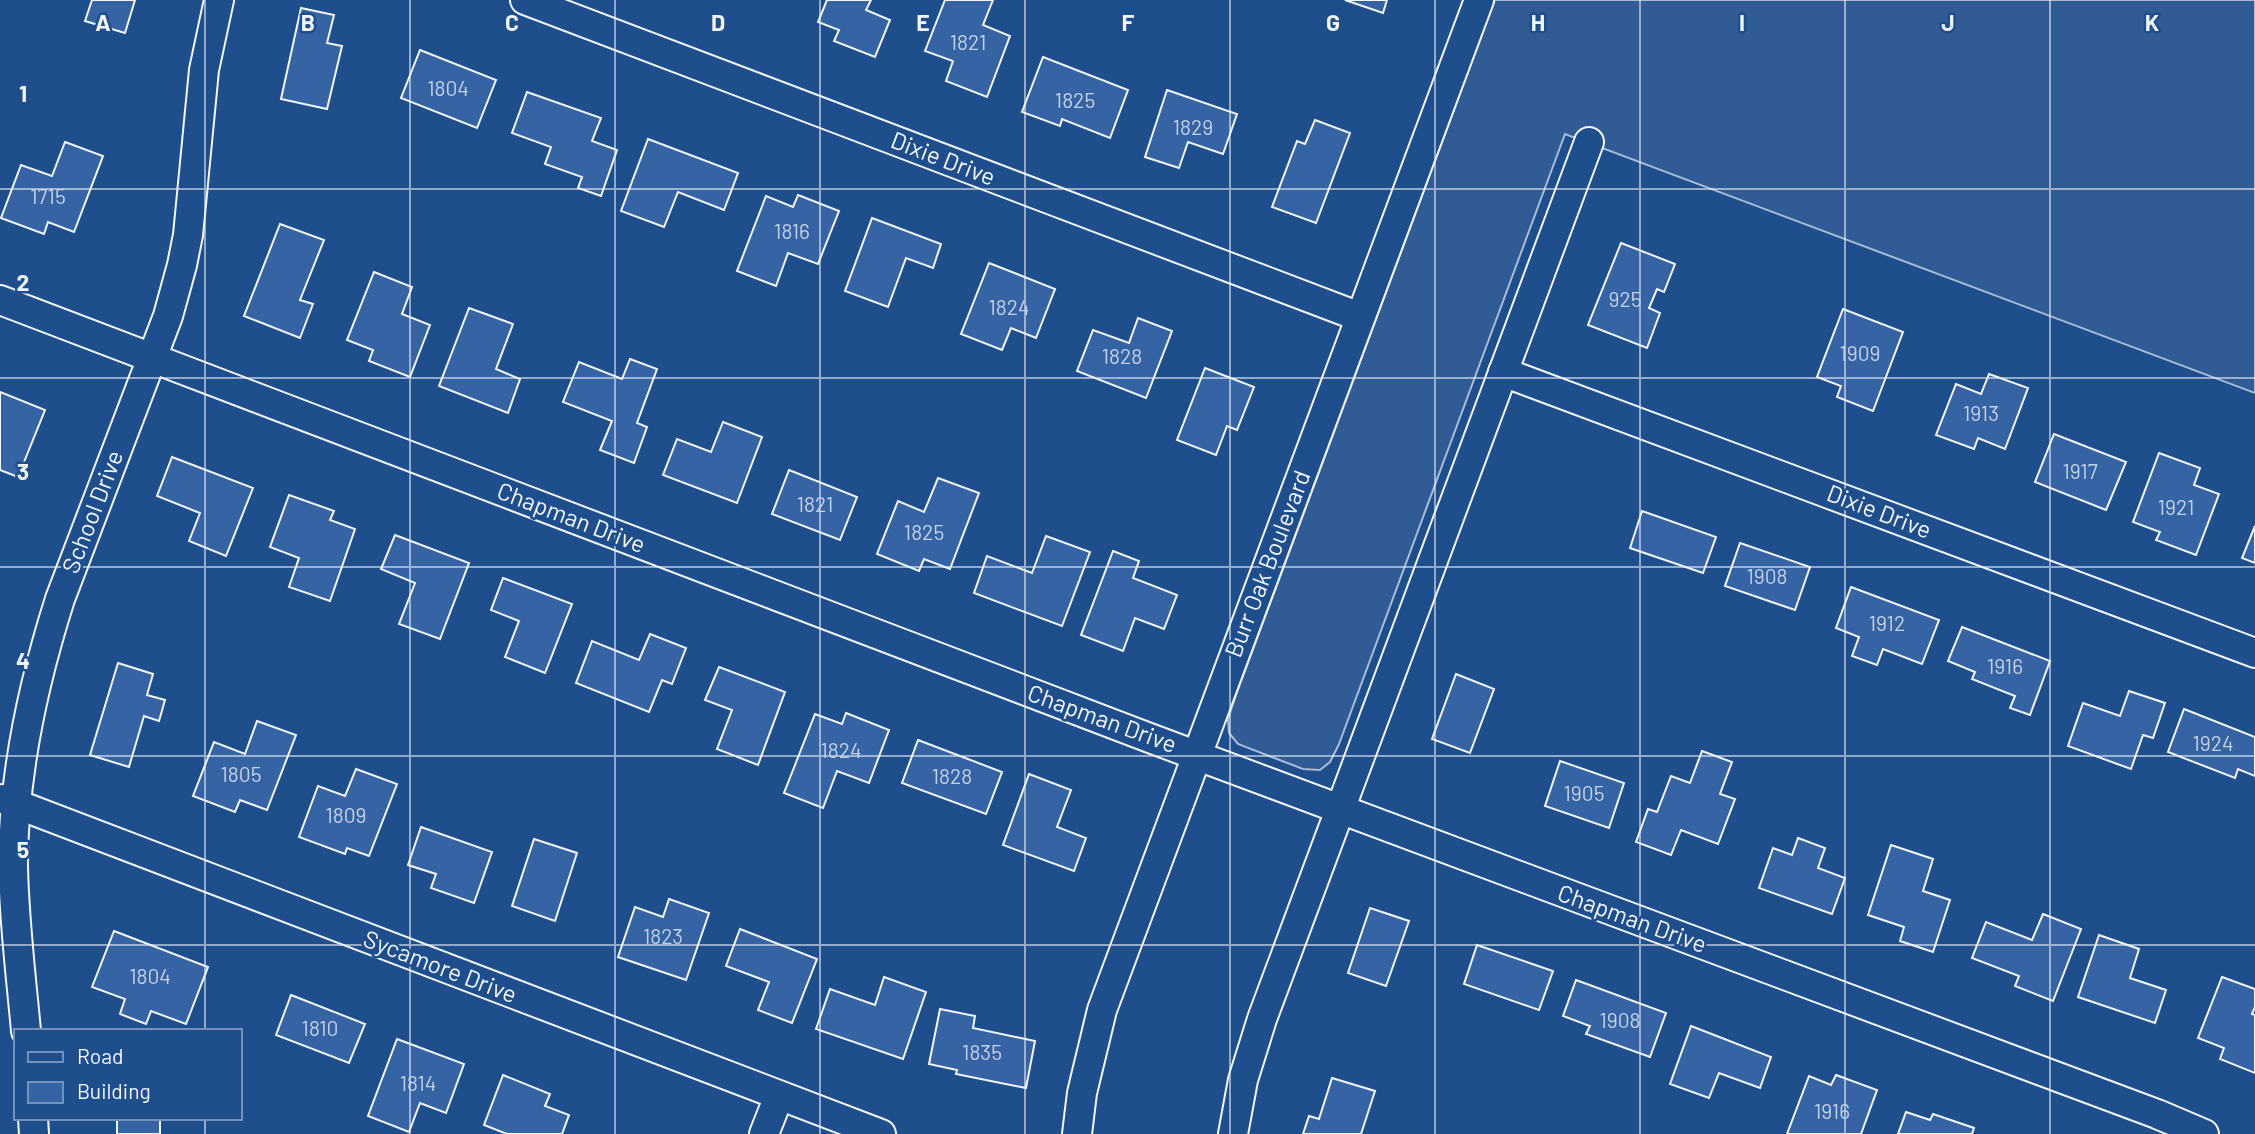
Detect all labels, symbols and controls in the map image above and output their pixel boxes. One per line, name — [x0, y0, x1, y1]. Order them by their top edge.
text: A — [95, 8, 111, 36]
text: B — [301, 8, 315, 36]
text: C — [505, 8, 519, 36]
text: D — [711, 8, 725, 36]
text: E — [916, 8, 930, 36]
text: F — [1122, 8, 1135, 36]
text: G — [1326, 8, 1340, 36]
text: H — [1531, 8, 1545, 36]
text: I — [1739, 8, 1745, 36]
text: J — [1941, 8, 1955, 36]
text: K — [2145, 8, 2159, 36]
house number: 1821 — [950, 29, 986, 54]
house number: 1804 — [427, 75, 469, 100]
text: 1 — [19, 79, 27, 107]
house number: 1825 — [1055, 87, 1095, 112]
house number: 1829 — [1173, 114, 1213, 139]
street label: Dixie Drive — [887, 124, 1000, 191]
house number: 1715 — [30, 183, 66, 208]
house number: 1816 — [774, 218, 810, 243]
text: 2 — [17, 268, 29, 296]
house number: 925 — [1609, 286, 1642, 311]
house number: 1824 — [988, 294, 1030, 319]
house number: 1909 — [1839, 340, 1881, 365]
house number: 1828 — [1102, 343, 1142, 368]
house number: 1913 — [1963, 400, 1999, 425]
street label: School Drive — [55, 446, 128, 577]
text: 3 — [17, 457, 29, 485]
house number: 1917 — [2062, 458, 2098, 483]
street label: Burr Oak Boulevard — [1218, 466, 1316, 661]
street label: Chapman Drive — [493, 475, 650, 558]
street label: Dixie Drive — [1823, 477, 1936, 544]
house number: 1821 — [797, 491, 833, 516]
house number: 1921 — [2158, 494, 2194, 519]
house number: 1825 — [904, 519, 944, 544]
house number: 1908 — [1746, 563, 1788, 588]
house number: 1912 — [1869, 610, 1905, 635]
text: 4 — [16, 646, 30, 674]
house number: 1916 — [1987, 653, 2023, 678]
street label: Chapman Drive — [1024, 677, 1181, 758]
house number: 1924 — [2192, 730, 2234, 755]
house number: 1824 — [820, 737, 862, 762]
house number: 1805 — [221, 761, 261, 786]
house number: 1828 — [932, 763, 972, 788]
house number: 1905 — [1564, 780, 1604, 805]
house number: 1809 — [325, 802, 367, 827]
text: 5 — [17, 835, 29, 863]
street label: Chapman Drive — [1554, 877, 1711, 958]
street label: Sycamore Drive — [360, 923, 521, 1008]
house number: 1823 — [643, 923, 683, 948]
house number: 1804 — [129, 963, 171, 988]
house number: 1908 — [1599, 1007, 1641, 1032]
house number: 1810 — [302, 1015, 338, 1040]
legend — [14, 1029, 242, 1120]
house number: 1835 — [962, 1039, 1002, 1064]
text: Road — [77, 1043, 123, 1068]
house number: 1814 — [400, 1070, 436, 1095]
text: Building — [77, 1078, 151, 1103]
house number: 1916 — [1814, 1098, 1850, 1123]

